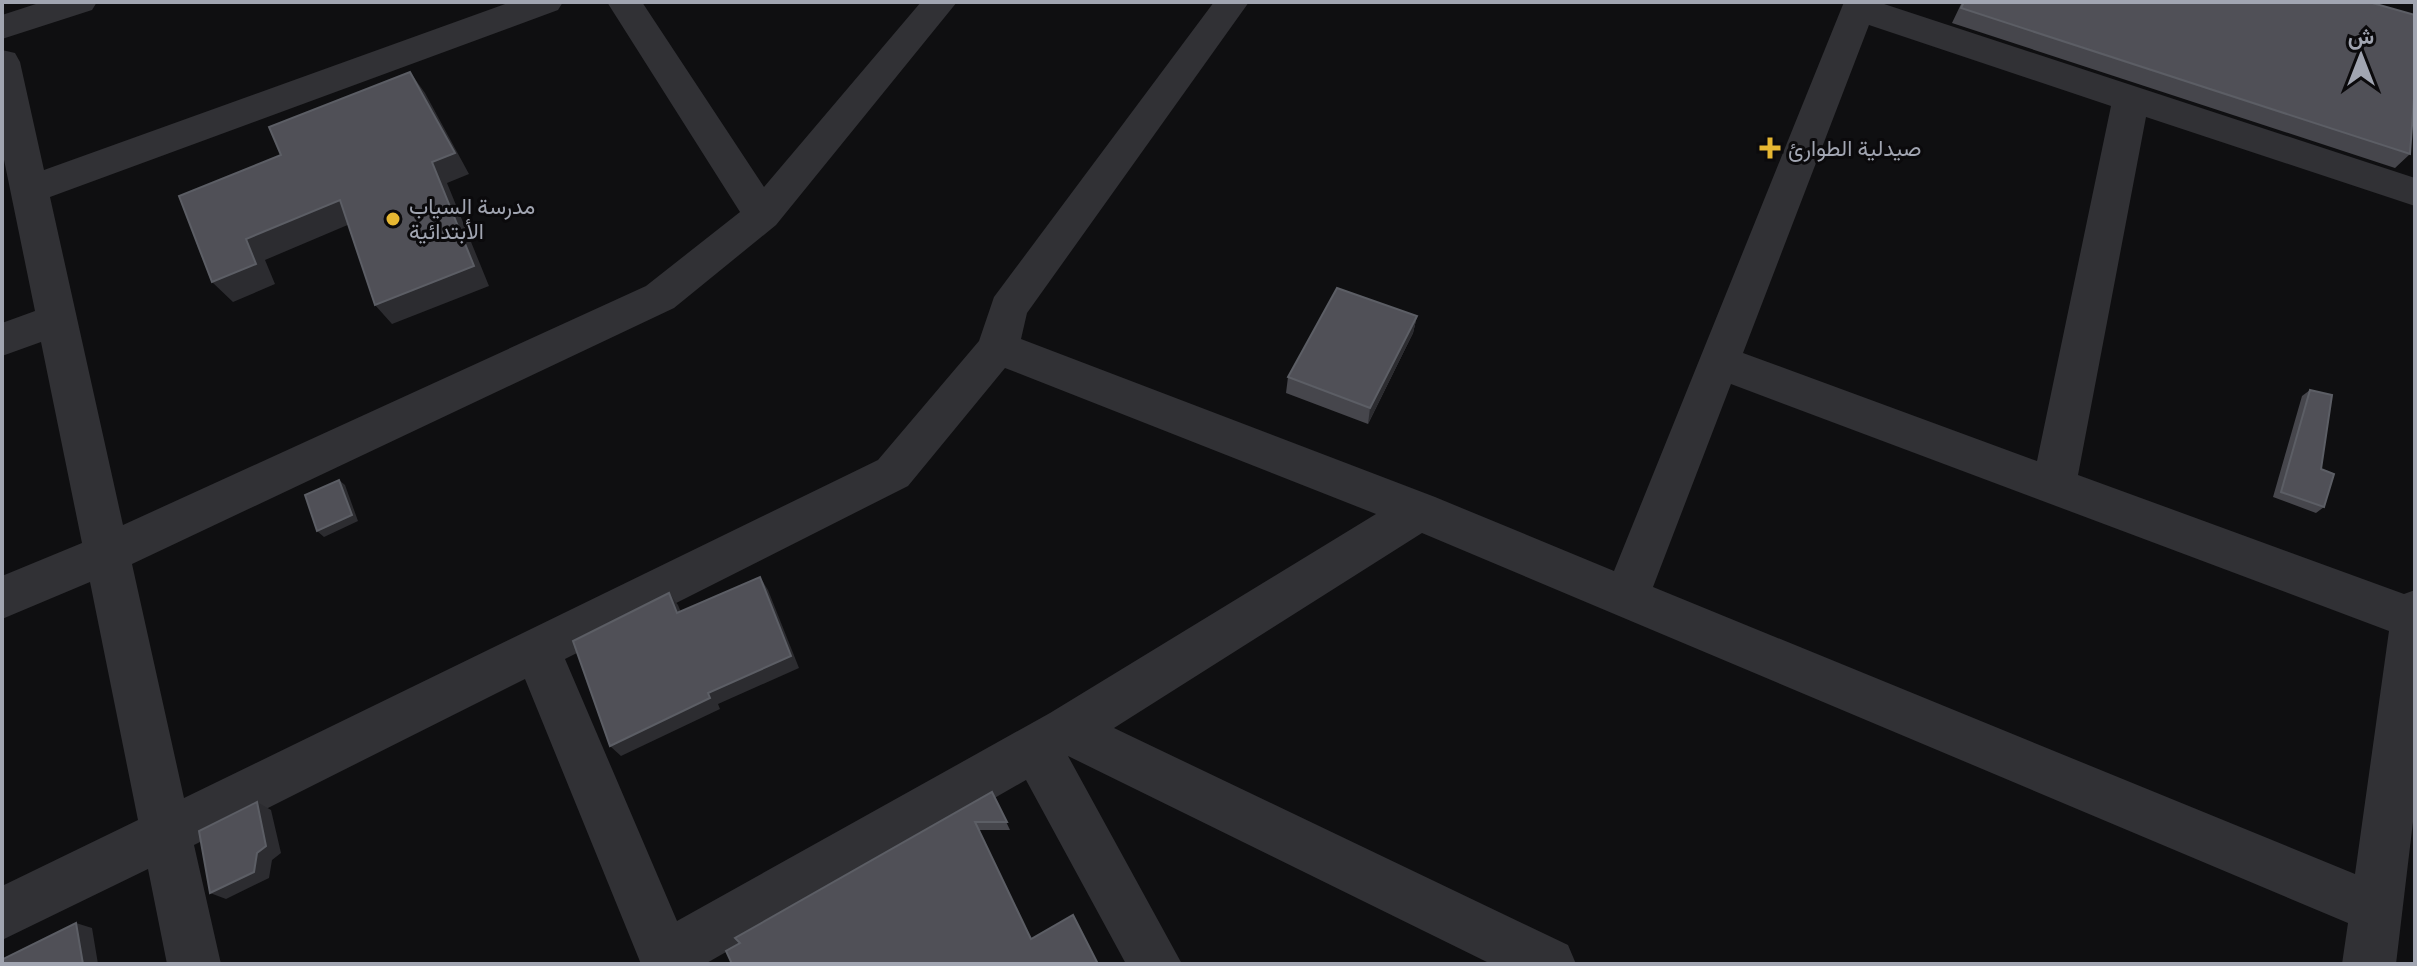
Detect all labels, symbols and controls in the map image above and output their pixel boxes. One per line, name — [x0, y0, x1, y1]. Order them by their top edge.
north arrow — [2321, 16, 2401, 96]
text: ش — [2348, 23, 2374, 50]
place label: صيدلية الطوارئ — [1788, 135, 1921, 162]
marker: صيدلية الطوارئ — [1759, 137, 1781, 159]
place label: مدرسة السياب الأبتدائية — [409, 193, 535, 244]
marker: مدرسة السياب الأبتدائية — [384, 210, 402, 228]

